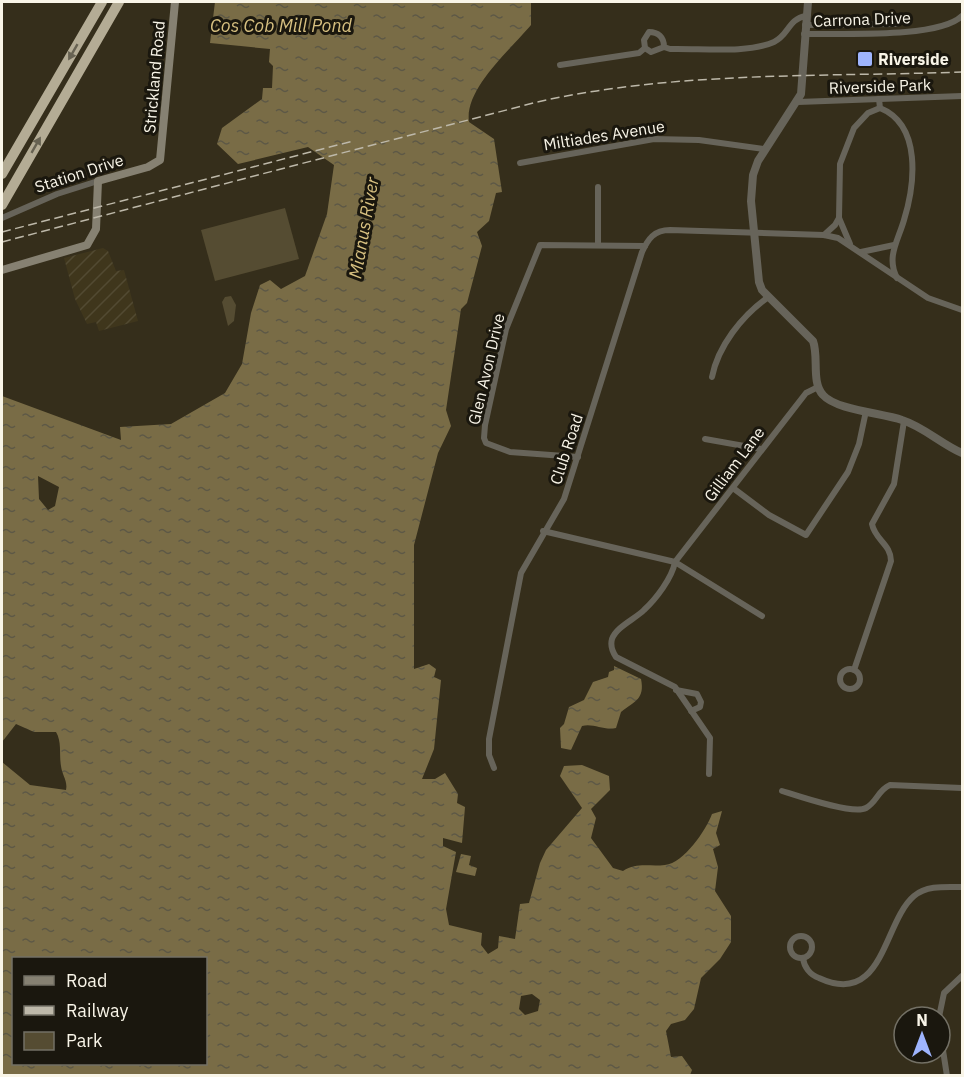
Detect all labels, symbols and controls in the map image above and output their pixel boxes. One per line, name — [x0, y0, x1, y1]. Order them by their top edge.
street label: Carrona Drive — [813, 7, 911, 31]
water label: Cos Cob Mill Pond — [210, 14, 353, 37]
street label: Strickland Road — [139, 20, 169, 134]
one-way arrow — [67, 44, 78, 60]
place label: Riverside — [878, 49, 949, 69]
marker: Riverside — [856, 50, 874, 68]
street label: Riverside Park — [828, 74, 932, 98]
street label: Miltiades Avenue — [542, 116, 666, 154]
one-way arrow — [31, 136, 41, 153]
street label: Station Drive — [32, 149, 126, 197]
water label: Mianus River — [343, 175, 384, 280]
street label: Glen Avon Drive — [463, 311, 509, 427]
street label: Club Road — [545, 411, 587, 487]
street label: Gilliam Lane — [699, 422, 769, 505]
legend — [12, 957, 207, 1065]
text: Road — [66, 969, 107, 992]
text: Railway — [66, 999, 128, 1022]
north arrow — [892, 1005, 952, 1065]
text: N — [916, 1010, 928, 1030]
text: Park — [66, 1029, 103, 1052]

